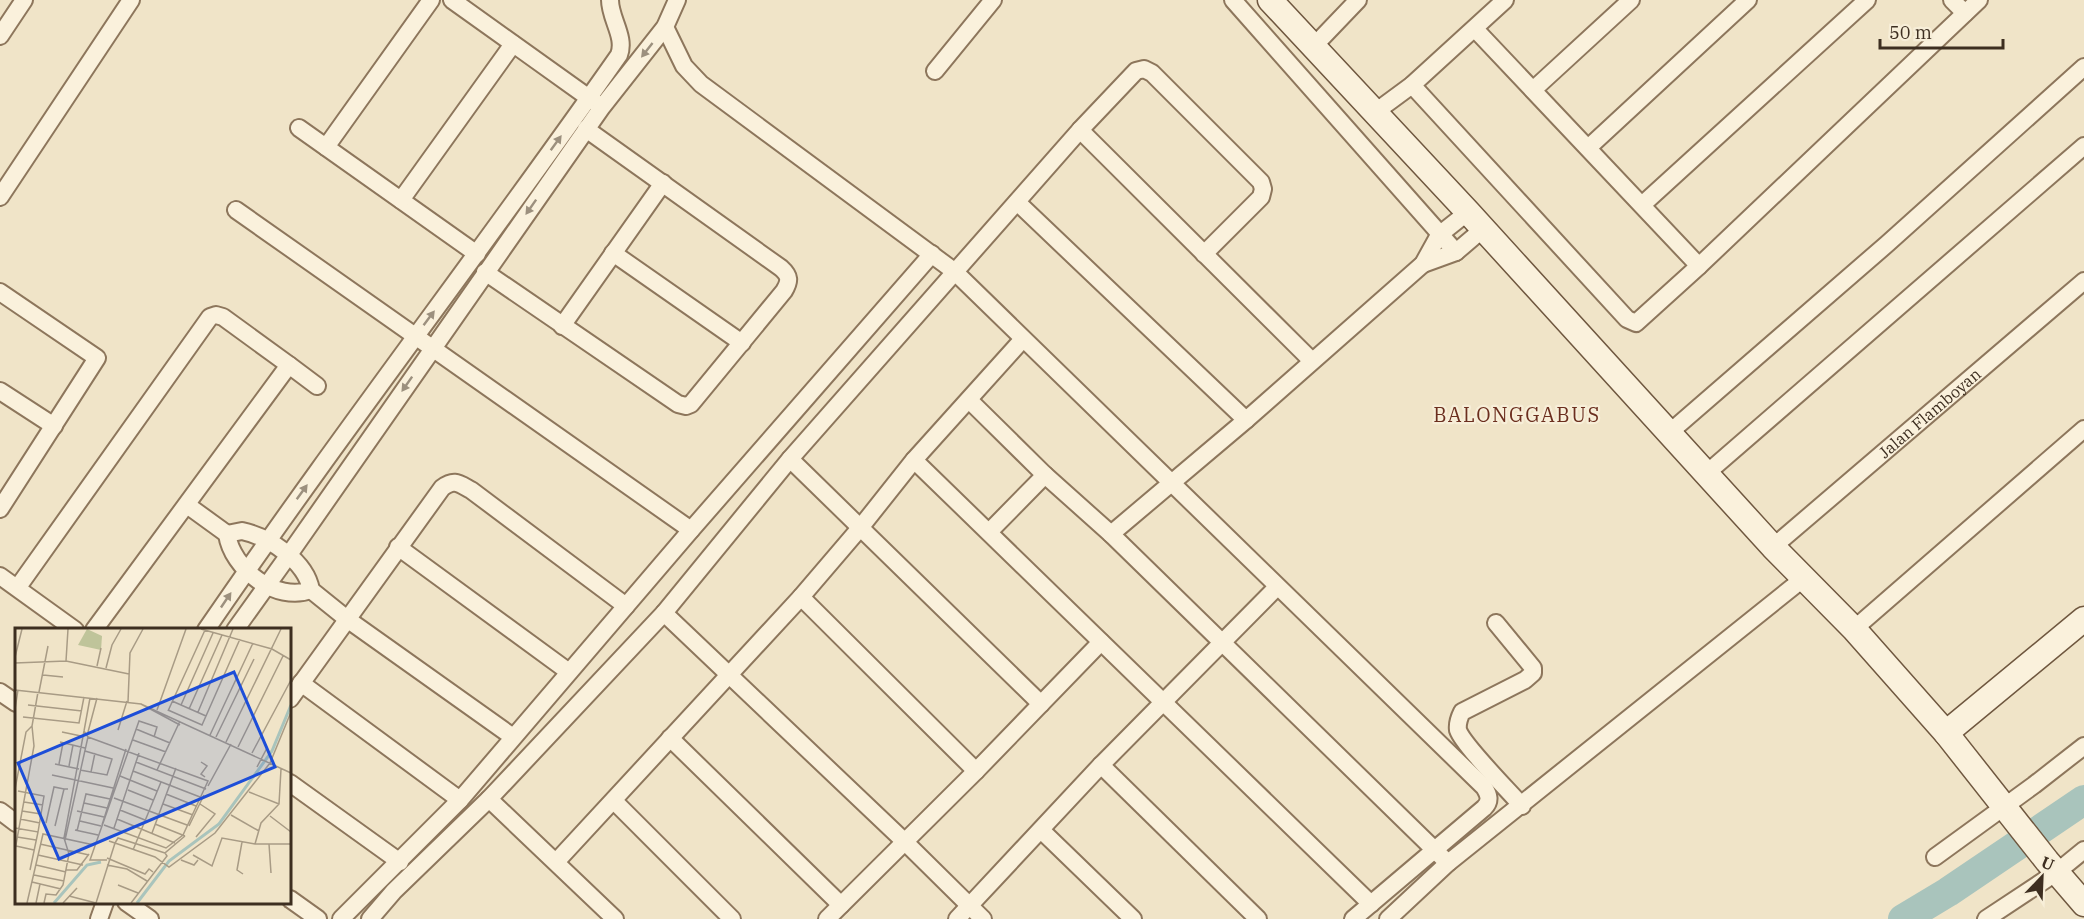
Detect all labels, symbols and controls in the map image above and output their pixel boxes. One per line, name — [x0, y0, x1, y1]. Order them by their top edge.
scale bar — [1880, 12, 2003, 50]
text: 50 m — [1889, 21, 1932, 44]
one-way arrow — [641, 42, 653, 57]
one-way arrow — [550, 135, 562, 151]
one-way arrow — [525, 198, 537, 214]
one-way arrow — [423, 310, 435, 326]
street label: Jalan Flamboyan — [1874, 364, 1985, 462]
one-way arrow — [401, 375, 413, 391]
district label: BALONGGABUS — [1433, 401, 1601, 428]
one-way arrow — [296, 485, 308, 501]
one-way arrow — [220, 592, 231, 608]
inset map — [15, 628, 291, 904]
north arrow — [2012, 847, 2072, 907]
text: U — [2038, 852, 2057, 875]

